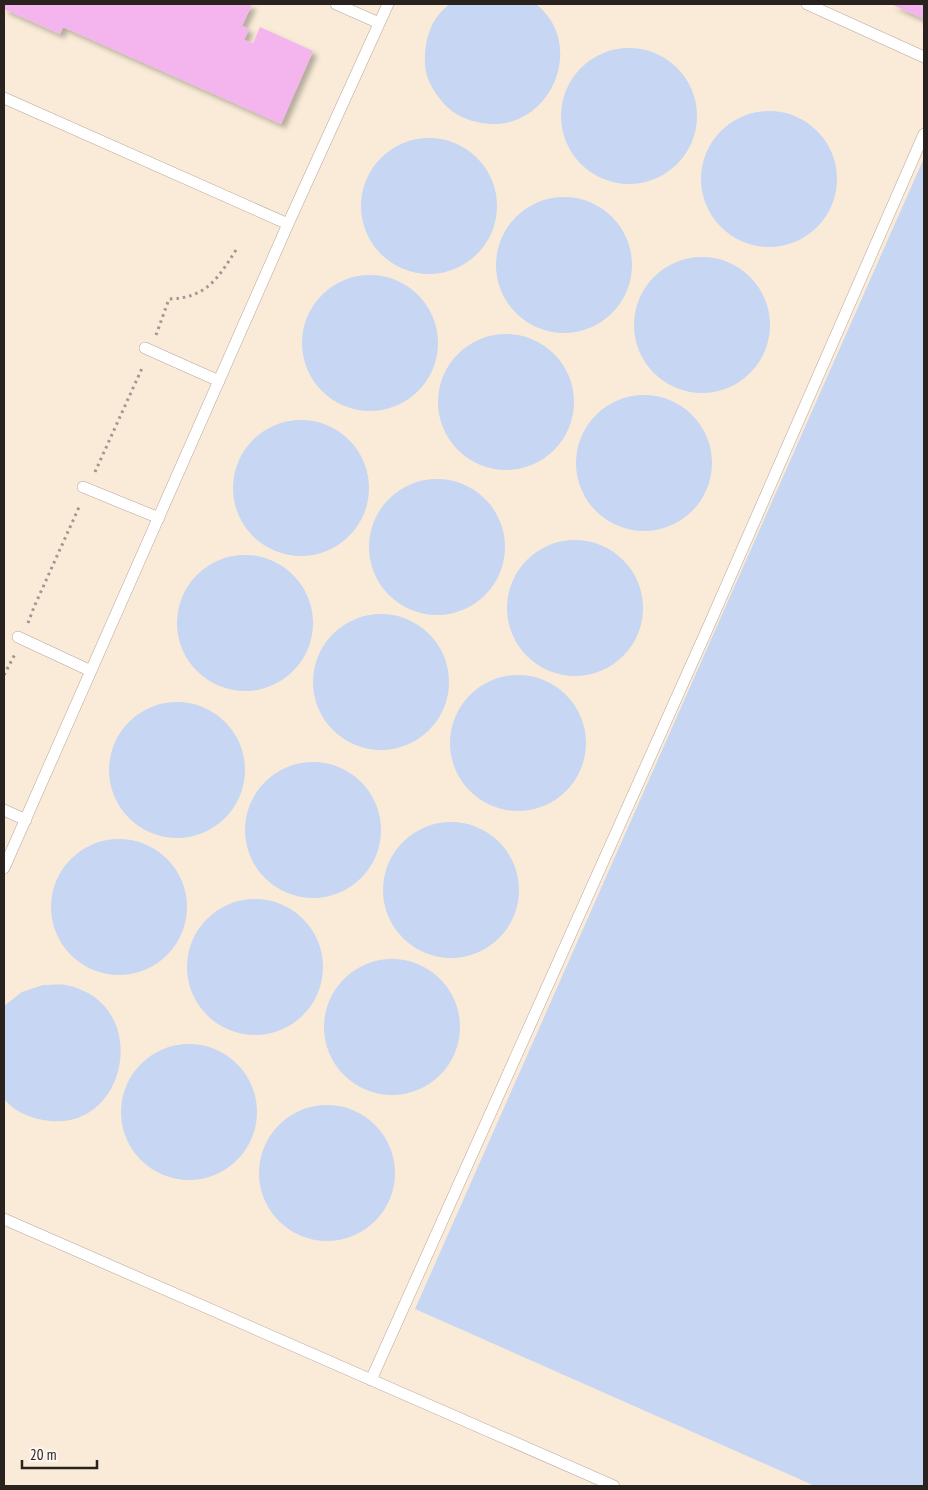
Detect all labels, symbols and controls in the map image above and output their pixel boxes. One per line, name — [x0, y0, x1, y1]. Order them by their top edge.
scale bar — [22, 1438, 98, 1470]
text: 20 m — [30, 1445, 56, 1464]

